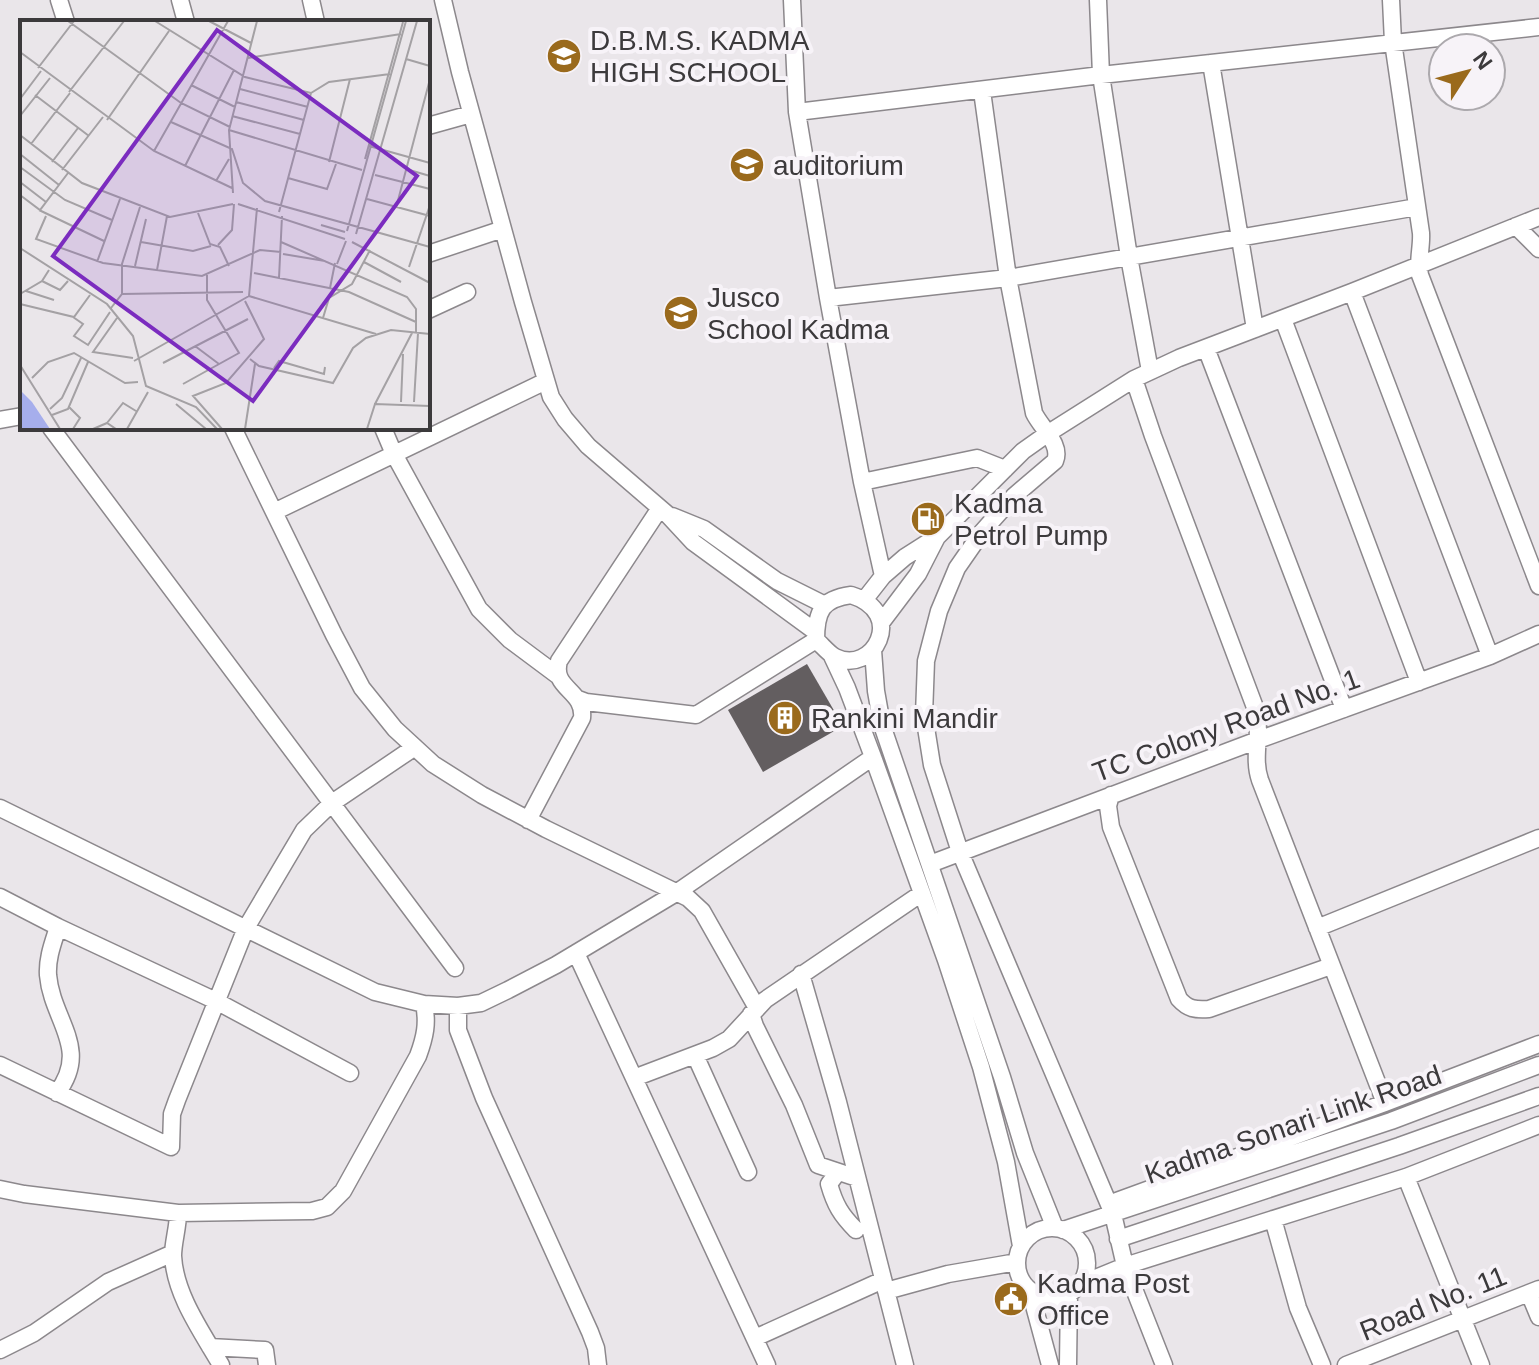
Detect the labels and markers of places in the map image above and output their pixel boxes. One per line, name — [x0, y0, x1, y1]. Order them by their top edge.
place label: D.B.M.S. KADMA HIGH SCHOOL — [590, 25, 810, 88]
school or university icon: D.B.M.S. KADMA HIGH SCHOOL — [545, 37, 583, 75]
school or university icon: auditorium — [728, 146, 766, 184]
place label: auditorium — [773, 150, 904, 181]
place label: Jusco School Kadma — [707, 282, 890, 345]
school or university icon: Jusco School Kadma — [662, 294, 700, 332]
place label: Kadma Petrol Pump — [954, 488, 1108, 551]
fuel station icon: Kadma Petrol Pump — [909, 500, 947, 538]
building icon: Rankini Mandir — [766, 699, 804, 737]
place label: Rankini Mandir — [811, 703, 998, 734]
place label: Kadma Post Office — [1037, 1268, 1190, 1331]
public building icon: Kadma Post Office — [992, 1280, 1030, 1318]

